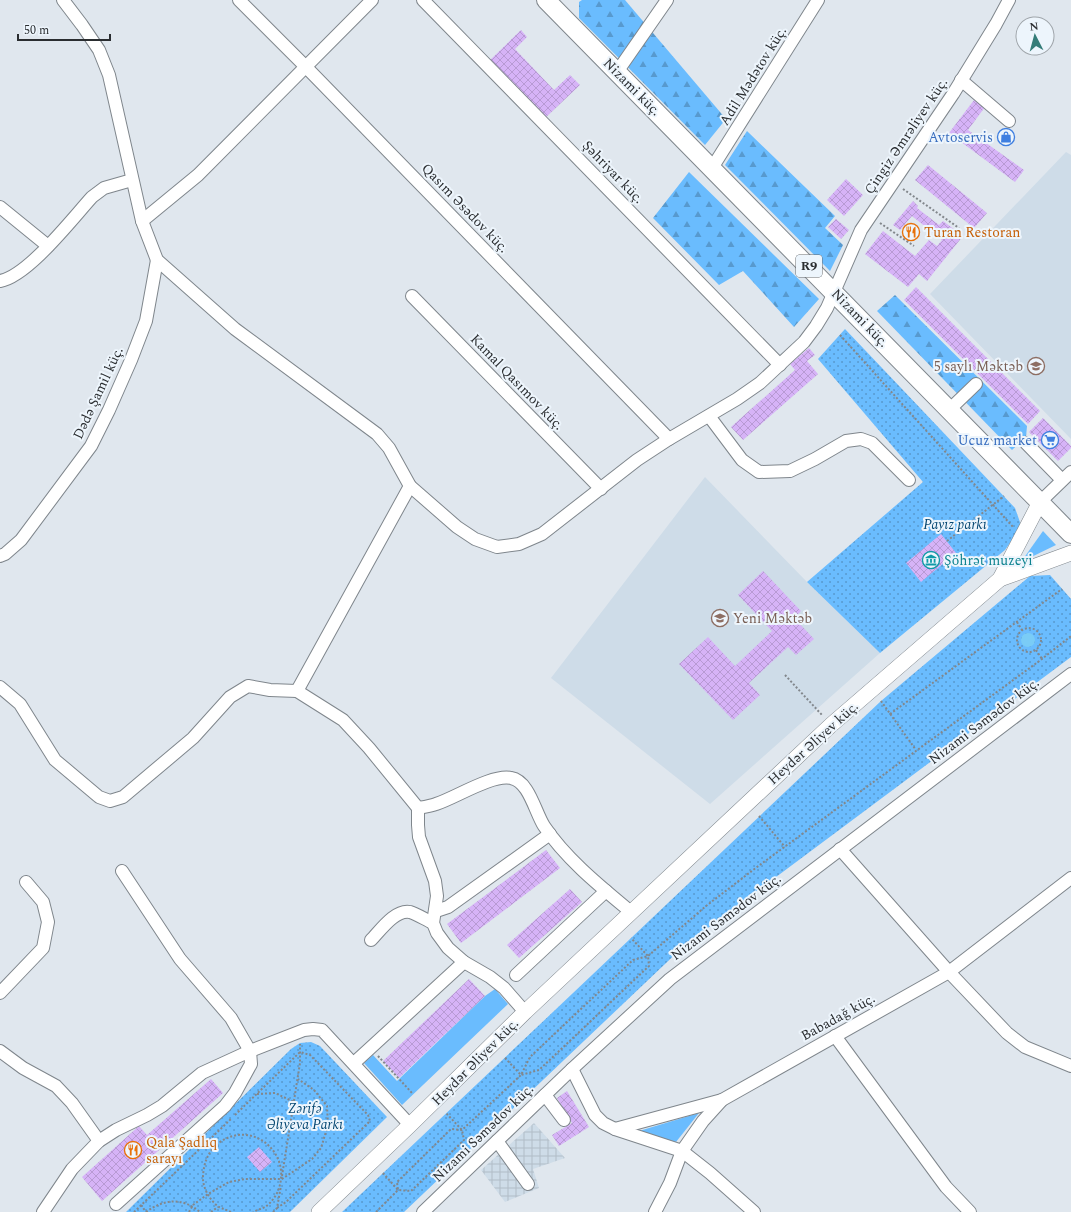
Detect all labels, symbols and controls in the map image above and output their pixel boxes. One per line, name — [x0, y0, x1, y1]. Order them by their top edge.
scale bar — [18, 16, 110, 42]
north arrow — [1015, 16, 1055, 56]
text: N — [1029, 18, 1039, 35]
text: 50 m — [24, 21, 49, 40]
street label: Adil Mədətov küç. — [714, 22, 792, 130]
street label: Nizami küç. — [598, 53, 666, 121]
street label: Çingiz Əmrəliyev küç. — [859, 73, 953, 199]
place label: Avtoservis — [928, 127, 993, 148]
shop icon: Avtoservis — [996, 127, 1016, 147]
street label: Şəhriyar küç. — [577, 136, 649, 208]
street label: Qasım Əsədov küç. — [416, 158, 514, 258]
restaurant icon: Turan Restoran — [901, 222, 921, 242]
place label: Turan Restoran — [924, 222, 1021, 243]
road number: R9 — [796, 255, 822, 277]
street label: Nizami küç. — [827, 284, 893, 352]
street label: Kamal Qasımov küç. — [465, 329, 569, 435]
street label: Dədə Şamil küç. — [67, 343, 129, 443]
place label: 5 saylı Məktəb — [934, 356, 1023, 377]
school or university icon: 5 saylı Məktəb — [1026, 356, 1046, 376]
place label: Ucuz market — [958, 430, 1037, 451]
supermarket icon: Ucuz market — [1040, 430, 1060, 450]
park label: Payız parkı — [923, 514, 987, 535]
museum icon: Şöhrət muzeyi — [921, 550, 941, 570]
place label: Şöhrət muzeyi — [944, 550, 1033, 571]
school or university icon: Yeni Məktəb — [710, 608, 730, 628]
place label: Yeni Məktəb — [733, 608, 812, 629]
street label: Nizami Səmədov küç. — [924, 672, 1044, 770]
street label: Heydər Əliyev küç. — [763, 696, 863, 790]
street label: Nizami Səmədov küç. — [666, 868, 786, 966]
street label: Babadağ küç. — [797, 988, 879, 1046]
street label: Heydər Əliyev küç. — [427, 1014, 523, 1110]
street label: Nizami Səmədov küç. — [428, 1079, 538, 1187]
park label: Zərifə Əliyeva Parkı — [267, 1098, 343, 1135]
place label: Qala Şadlıq sarayı — [146, 1132, 217, 1169]
restaurant icon: Qala Şadlıq sarayı — [123, 1140, 143, 1160]

